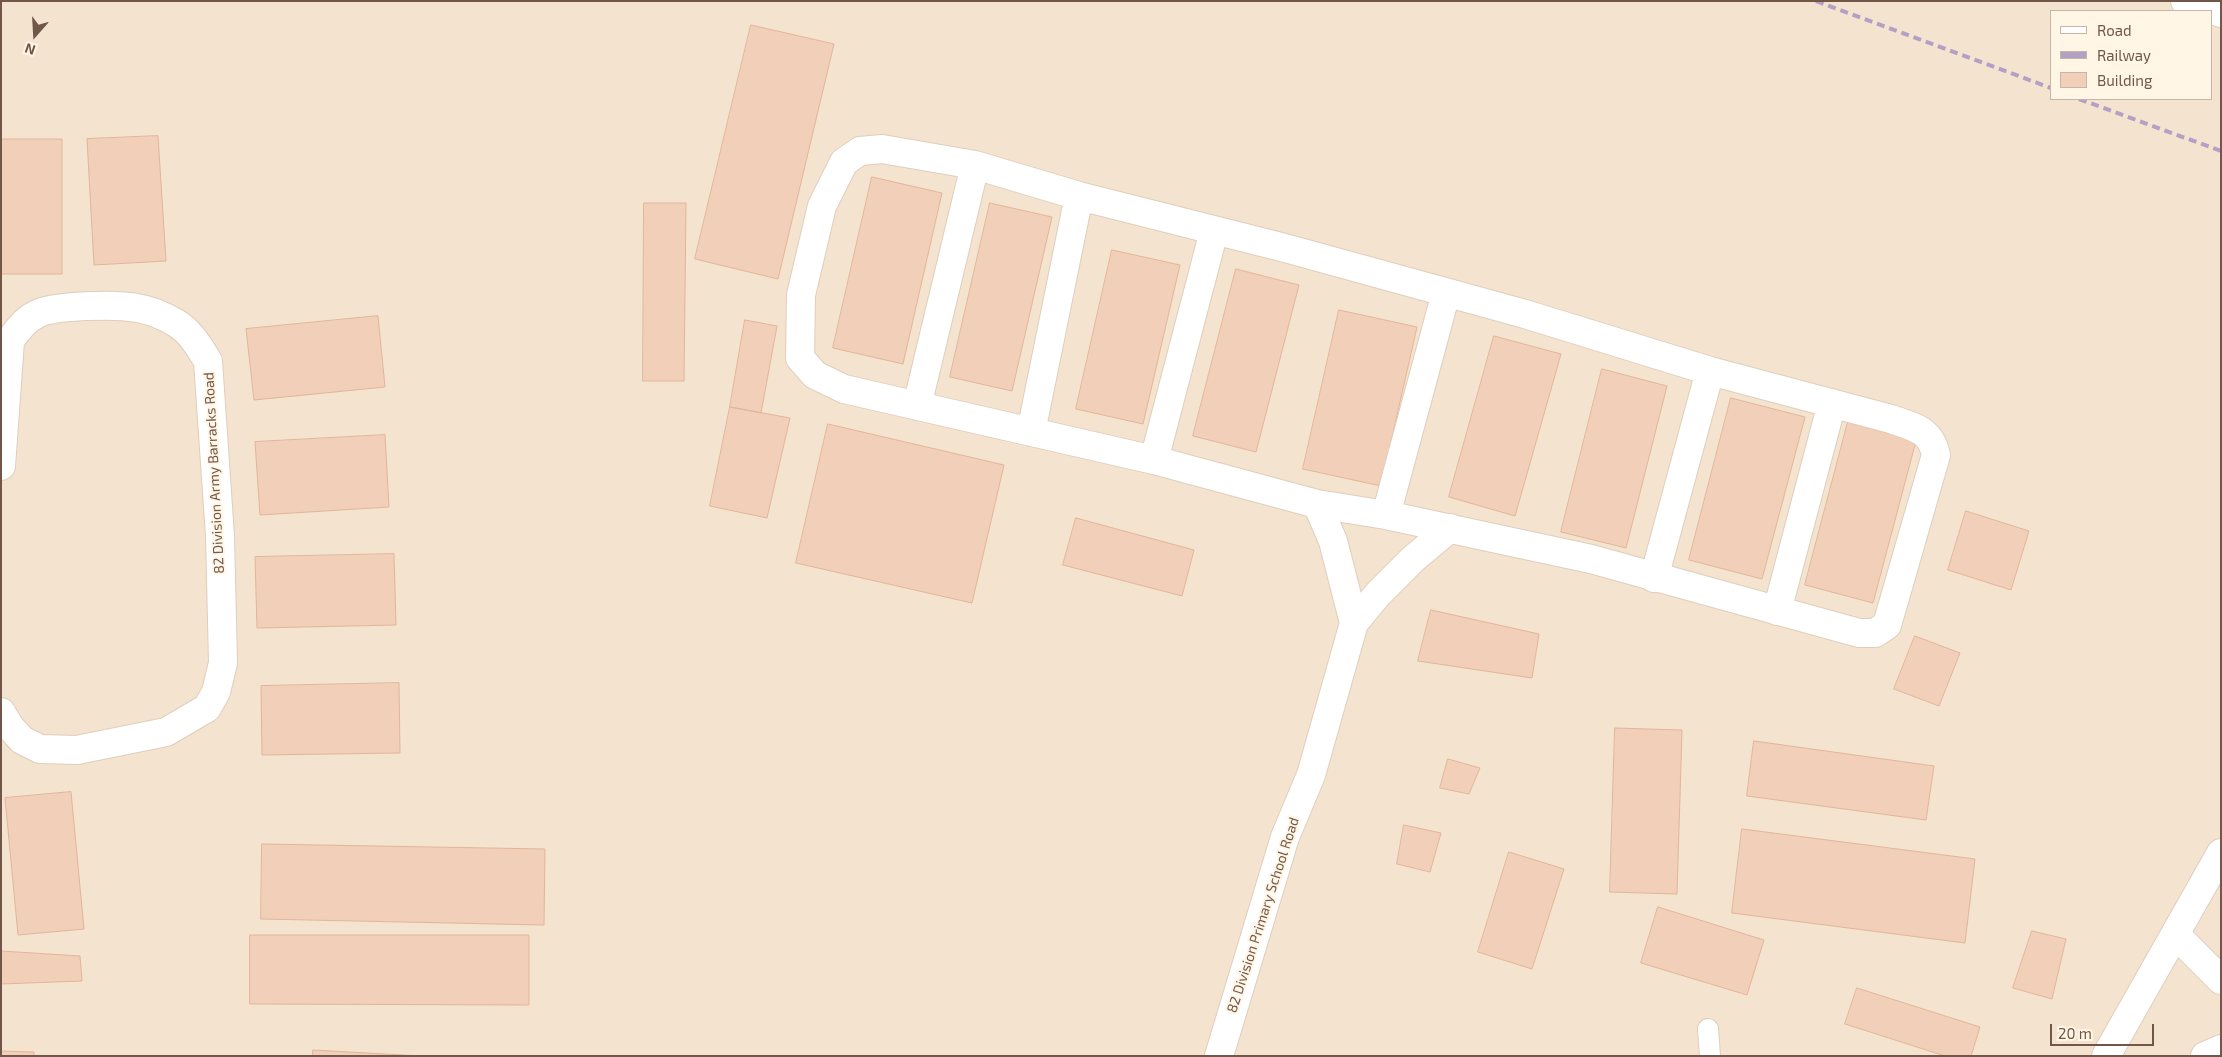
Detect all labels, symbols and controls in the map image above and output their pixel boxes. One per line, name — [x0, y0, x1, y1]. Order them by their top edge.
north arrow — [10, 10, 60, 60]
legend — [2050, 10, 2212, 100]
text: Road — [2097, 21, 2132, 39]
text: N — [22, 40, 38, 59]
text: Railway — [2097, 46, 2151, 64]
text: Building — [2097, 71, 2152, 89]
street label: 82 Division Army Barracks Road — [200, 372, 228, 574]
street label: 82 Division Primary School Road — [1223, 815, 1303, 1015]
scale bar — [2052, 1014, 2156, 1046]
text: 20 m — [2058, 1024, 2092, 1042]

